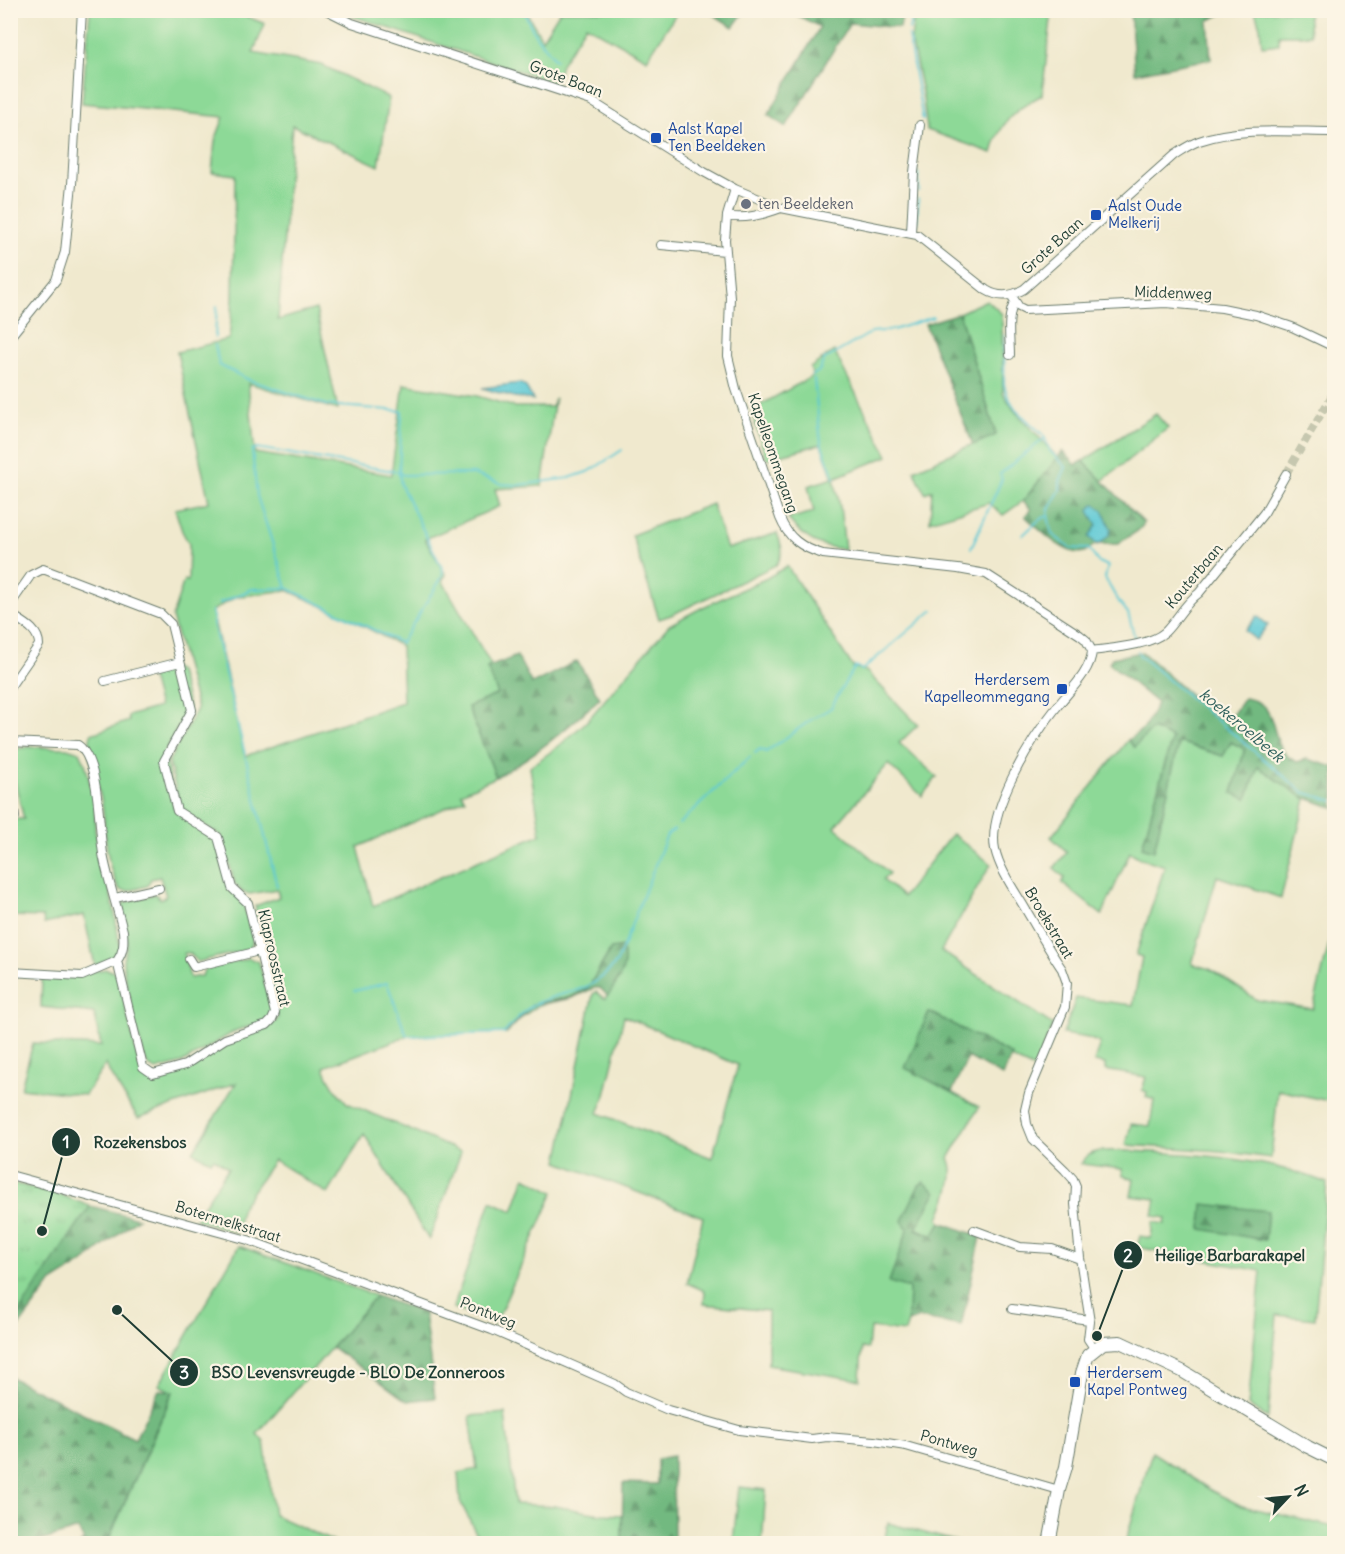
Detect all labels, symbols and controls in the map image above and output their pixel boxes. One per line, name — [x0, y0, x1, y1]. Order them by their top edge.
street label: Grote Baan — [527, 56, 606, 101]
place label: Aalst Kapel Ten Beeldeken — [668, 119, 766, 155]
marker: Aalst Kapel Ten Beeldeken — [649, 131, 663, 145]
place label: ten Beeldeken — [758, 194, 854, 213]
place label: Aalst Oude Melkerij — [1108, 196, 1182, 232]
marker: ten Beeldeken — [739, 197, 753, 211]
marker: Aalst Oude Melkerij — [1089, 208, 1103, 222]
street label: Grote Baan — [1017, 213, 1087, 279]
street label: Middenweg — [1134, 282, 1212, 303]
street label: Kapelleommegang — [744, 390, 803, 515]
street label: Kouterbaan — [1161, 539, 1227, 612]
place label: Herdersem Kapelleommegang — [924, 670, 1050, 706]
marker: Herdersem Kapelleommegang — [1055, 682, 1069, 696]
water label: koekeroelbeek — [1196, 684, 1290, 767]
street label: Broekstraat — [1021, 884, 1078, 962]
street label: Klaproosstraat — [254, 907, 295, 1008]
callout: Rozekensbos — [51, 1125, 199, 1159]
text: 1 — [62, 1130, 70, 1153]
text: Rozekensbos — [93, 1132, 187, 1152]
street label: Botermelkstraat — [173, 1196, 283, 1247]
callout: Heilige Barbarakapel — [1113, 1238, 1317, 1272]
text: 2 — [1123, 1244, 1133, 1267]
text: Heilige Barbarakapel — [1155, 1245, 1305, 1266]
street label: Pontweg — [457, 1293, 519, 1332]
callout: BSO Levensvreugde - BLO De Zonneroos — [169, 1355, 516, 1389]
text: 3 — [179, 1361, 189, 1384]
text: BSO Levensvreugde - BLO De Zonneroos — [211, 1362, 505, 1383]
place label: Herdersem Kapel Pontweg — [1087, 1363, 1187, 1399]
marker: Herdersem Kapel Pontweg — [1068, 1375, 1082, 1389]
street label: Pontweg — [918, 1425, 980, 1460]
north arrow — [1258, 1467, 1318, 1527]
text: N — [1290, 1481, 1313, 1500]

